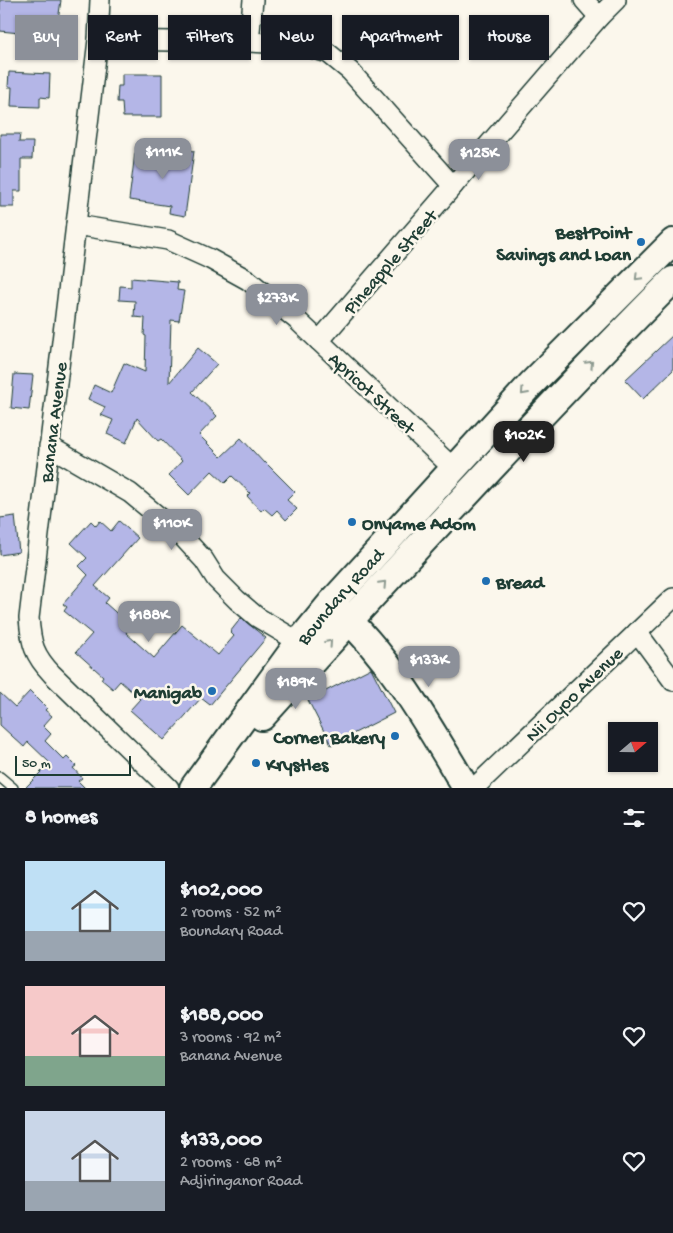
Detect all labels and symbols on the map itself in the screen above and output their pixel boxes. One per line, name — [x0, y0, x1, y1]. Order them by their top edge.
pin: $111K — [128, 138, 198, 180]
pin: $125K — [444, 138, 514, 181]
street label: Pineapple Street — [339, 204, 445, 321]
place label: BestPoint Savings and Loan — [496, 223, 633, 268]
marker: BestPoint Savings and Loan — [635, 236, 647, 248]
one-way arrow — [635, 271, 644, 280]
pin: $273K — [242, 284, 312, 326]
street label: Apricot Street — [322, 348, 421, 442]
street label: Banana Avenue — [37, 361, 74, 485]
one-way arrow — [584, 361, 593, 370]
one-way arrow — [521, 386, 530, 395]
pin: $102K — [489, 420, 559, 463]
pin: $110K — [137, 508, 207, 551]
place label: Onyame Adom — [362, 514, 476, 537]
marker: Onyame Adom — [346, 516, 358, 528]
street label: Boundary Road — [293, 543, 392, 652]
place label: Bread — [495, 573, 546, 596]
marker: Bread — [480, 575, 492, 587]
one-way arrow — [377, 581, 386, 590]
pin: $188K — [114, 600, 184, 643]
one-way arrow — [323, 639, 332, 648]
street label: Nii Oyoo Avenue — [522, 643, 629, 748]
pin: $133K — [394, 646, 464, 688]
pin: $189K — [261, 668, 331, 710]
place label: Manigab — [134, 683, 202, 706]
marker: Manigab — [206, 685, 218, 697]
north arrow — [608, 722, 658, 772]
place label: Corner Bakery — [272, 728, 386, 751]
marker: Corner Bakery — [389, 730, 401, 742]
scale bar — [15, 753, 131, 776]
place label: Krystles — [265, 755, 329, 778]
marker: Krystles — [250, 757, 262, 769]

